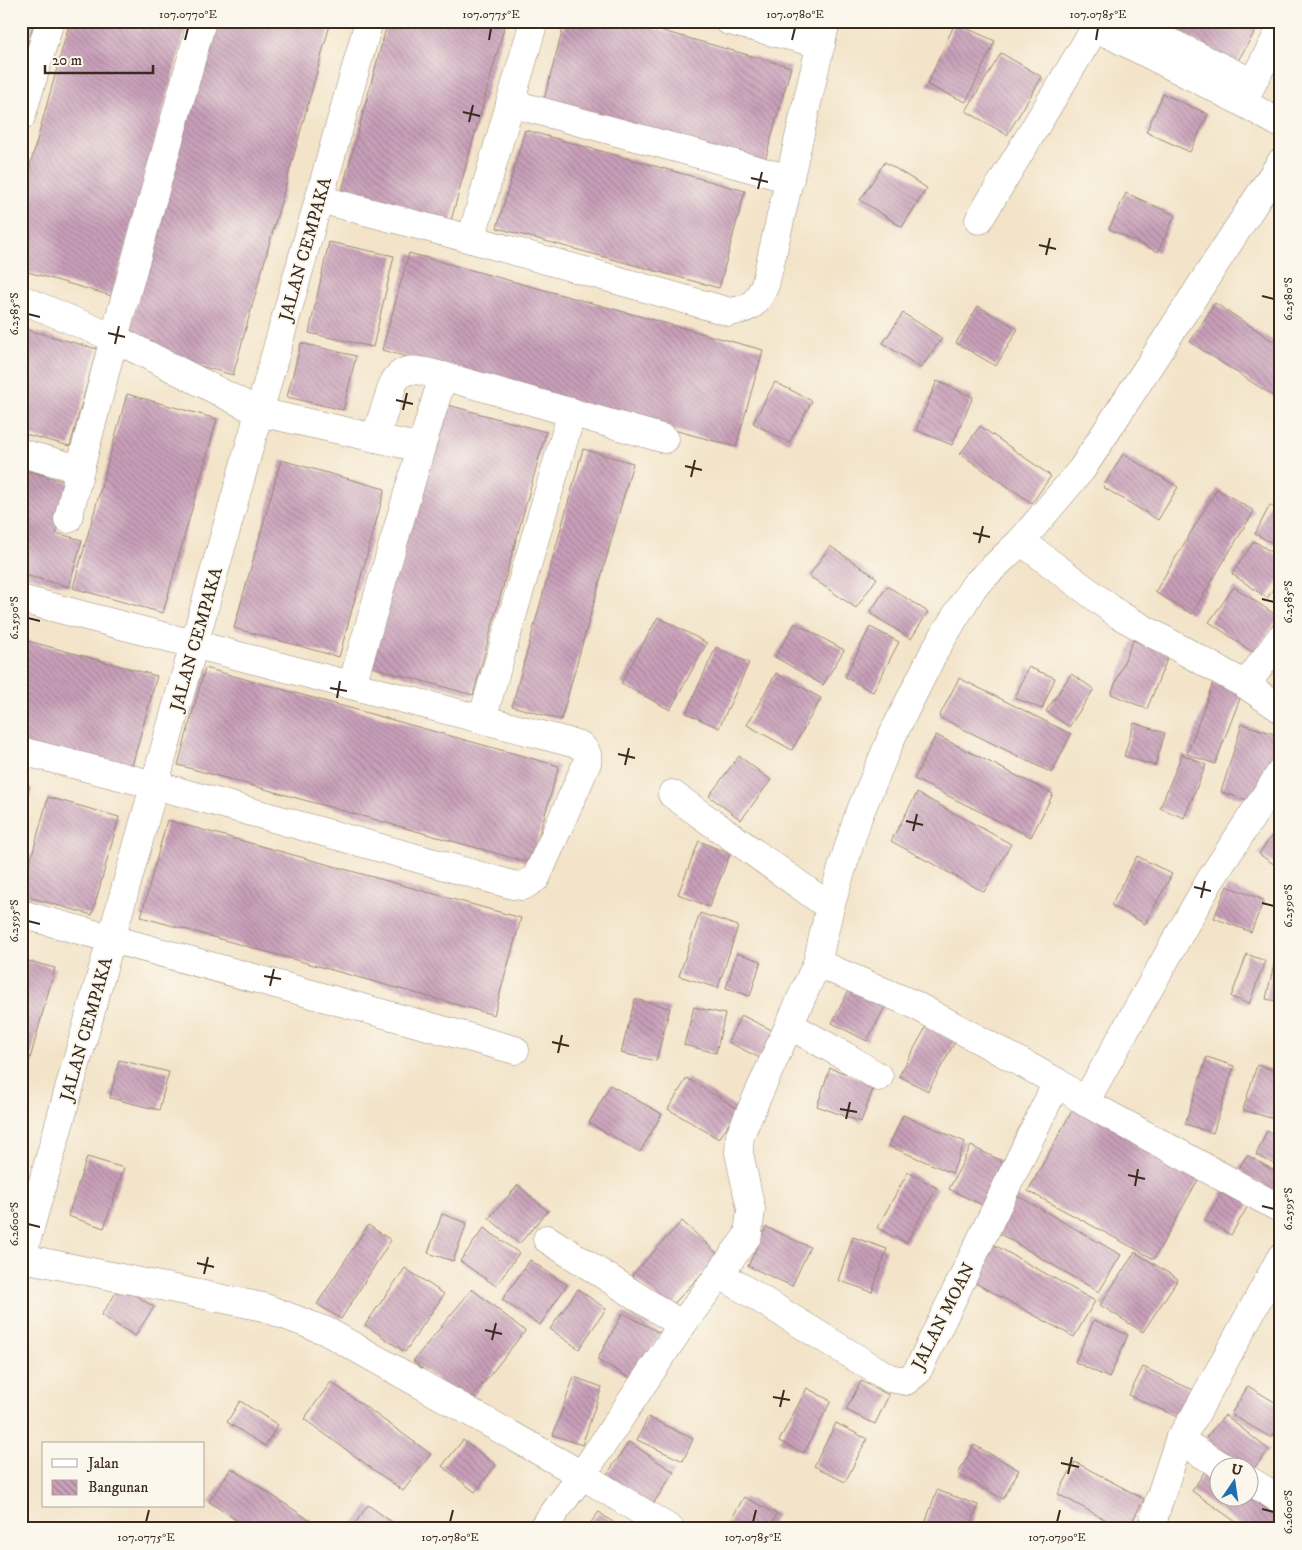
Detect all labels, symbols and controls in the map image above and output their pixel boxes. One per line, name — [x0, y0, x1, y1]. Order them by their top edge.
text: 107.0770°E — [159, 7, 217, 22]
text: 107.0775°E — [462, 7, 520, 22]
text: 107.0780°E — [766, 7, 824, 22]
text: 107.0785°E — [1070, 7, 1127, 22]
scale bar — [45, 42, 152, 74]
text: 20 m — [52, 51, 82, 70]
street label: JALAN CEMPAKA — [274, 174, 337, 326]
text: 6.2580°S — [1281, 277, 1296, 321]
text: 6.2585°S — [7, 293, 22, 335]
street label: JALAN CEMPAKA — [165, 564, 228, 716]
text: 6.2585°S — [1281, 581, 1296, 623]
text: 6.2590°S — [7, 596, 22, 640]
text: 6.2590°S — [1281, 884, 1296, 928]
text: 6.2595°S — [7, 900, 22, 942]
street label: JALAN CEMPAKA — [55, 954, 118, 1106]
text: 6.2595°S — [1281, 1188, 1296, 1230]
text: 6.2600°S — [7, 1202, 22, 1246]
street label: JALAN MOAN — [907, 1259, 980, 1375]
legend — [42, 1442, 205, 1508]
text: Jalan — [86, 1454, 119, 1473]
north arrow — [1210, 1458, 1260, 1508]
text: U — [1229, 1460, 1244, 1480]
text: Bangunan — [88, 1478, 148, 1497]
text: 6.2600°S — [1281, 1490, 1296, 1534]
text: 107.0775°E — [117, 1530, 175, 1545]
text: 107.0780°E — [421, 1530, 479, 1545]
text: 107.0785°E — [725, 1530, 782, 1545]
text: 107.0790°E — [1028, 1530, 1086, 1545]

